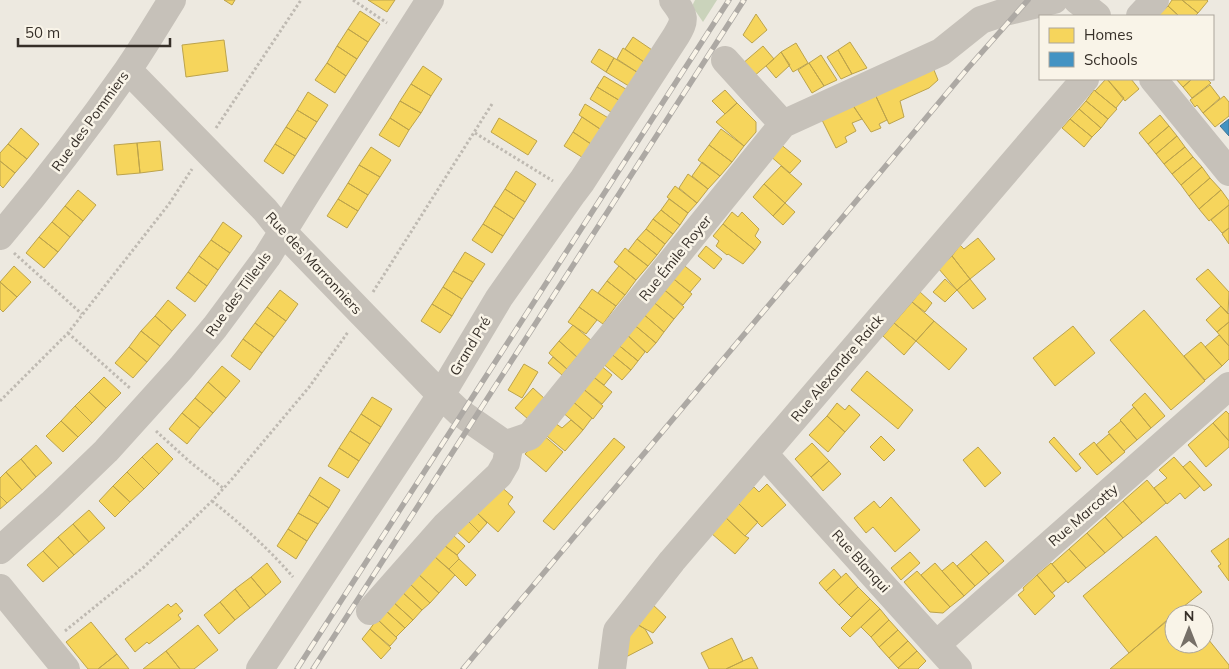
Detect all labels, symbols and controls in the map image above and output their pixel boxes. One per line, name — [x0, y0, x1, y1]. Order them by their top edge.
scale bar — [18, 15, 170, 47]
legend — [1039, 15, 1214, 80]
text: 50 m — [25, 23, 60, 42]
text: Homes — [1084, 25, 1133, 44]
text: Schools — [1084, 50, 1138, 69]
street label: Rue des Pommiers — [47, 67, 133, 175]
street label: Rue des Marronniers — [262, 208, 366, 318]
street label: Rue Émile Royer — [635, 211, 716, 304]
street label: Rue des Tilleuls — [201, 248, 275, 340]
street label: Rue Alexandre Raick — [787, 310, 888, 425]
street label: Grand Pré — [445, 313, 495, 379]
street label: Rue Marcotty — [1045, 480, 1122, 550]
street label: Rue Blanqui — [828, 526, 894, 596]
north arrow — [1164, 604, 1214, 654]
text: N — [1184, 607, 1194, 625]

